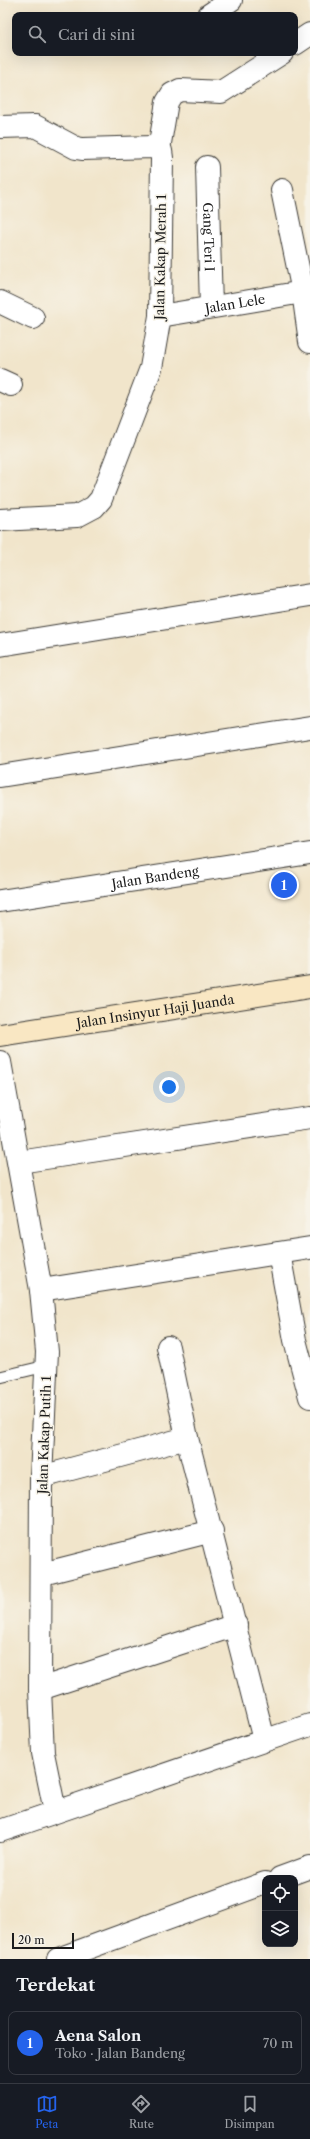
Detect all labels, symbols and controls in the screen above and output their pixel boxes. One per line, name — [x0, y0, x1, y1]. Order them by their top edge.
search box — [12, 12, 298, 56]
icon: search — [26, 23, 48, 45]
text: Cari di sini — [58, 25, 135, 44]
street label: Jalan Kakap Merah 1 — [151, 194, 169, 322]
street label: Gang Teri I — [200, 202, 218, 272]
street label: Jalan Lele — [202, 291, 266, 317]
street label: Jalan Bandeng — [108, 862, 200, 892]
pin: 1 — [271, 870, 297, 900]
street label: Jalan Insinyur Haji Juanda — [73, 991, 235, 1031]
your location — [159, 1077, 179, 1097]
street label: Jalan Kakap Putih 1 — [34, 1375, 54, 1496]
map controls — [262, 1875, 298, 1947]
button: locate — [262, 1875, 298, 1911]
button: layers — [262, 1911, 298, 1947]
scale bar — [12, 1931, 74, 1950]
text: 20 m — [18, 1933, 44, 1947]
text: Terdekat — [16, 1975, 95, 1995]
text: Aena Salon — [55, 2026, 141, 2045]
text: 1 — [27, 2035, 33, 2051]
text: 70 m — [263, 2035, 293, 2051]
text: Toko · Jalan Bandeng — [55, 2045, 185, 2061]
tab: Peta — [35, 2093, 58, 2131]
tab: Rute — [129, 2093, 154, 2131]
tab: Disimpan — [225, 2093, 275, 2131]

